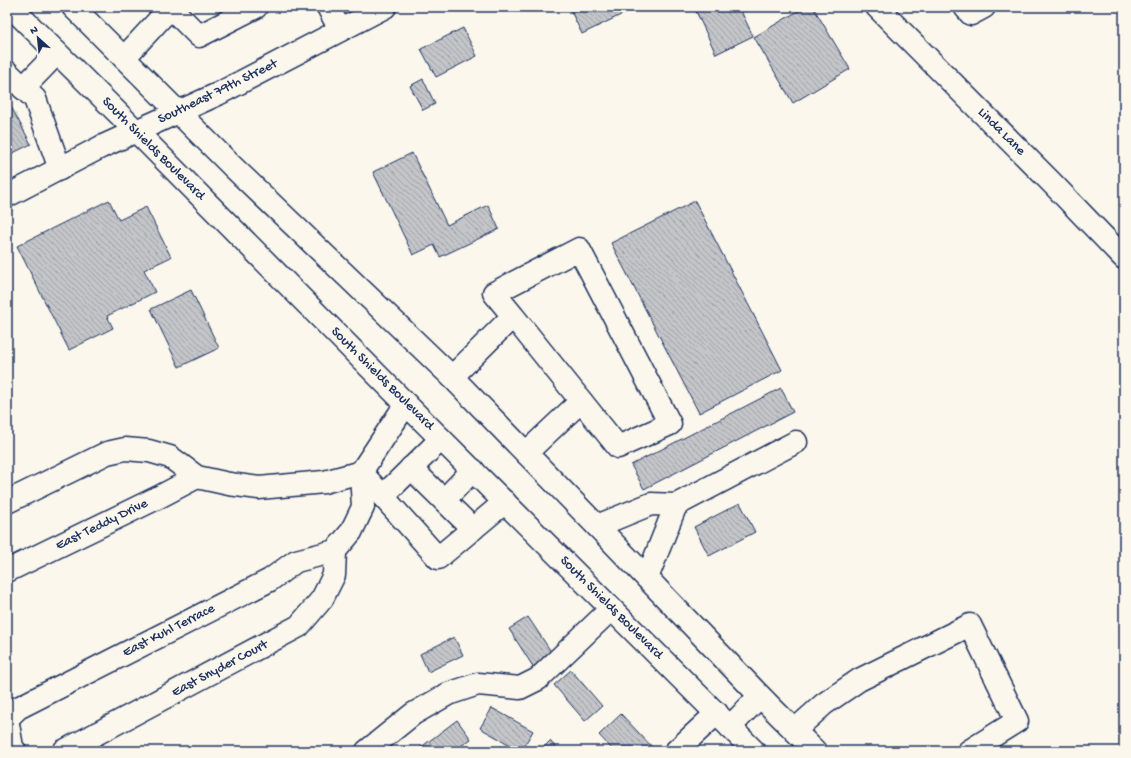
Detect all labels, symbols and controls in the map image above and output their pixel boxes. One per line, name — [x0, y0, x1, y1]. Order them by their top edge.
north arrow — [18, 18, 58, 58]
text: N — [28, 24, 40, 38]
street label: Southeast 79th Street — [155, 55, 282, 128]
street label: South Shields Boulevard — [98, 94, 210, 206]
street label: Linda Lane — [973, 104, 1029, 160]
street label: South Shields Boulevard — [327, 324, 439, 436]
street label: East Teddy Drive — [53, 495, 152, 555]
street label: South Shields Boulevard — [556, 553, 668, 665]
street label: East Kuhl Terrace — [120, 600, 219, 662]
street label: East Snyder Court — [169, 636, 272, 702]

